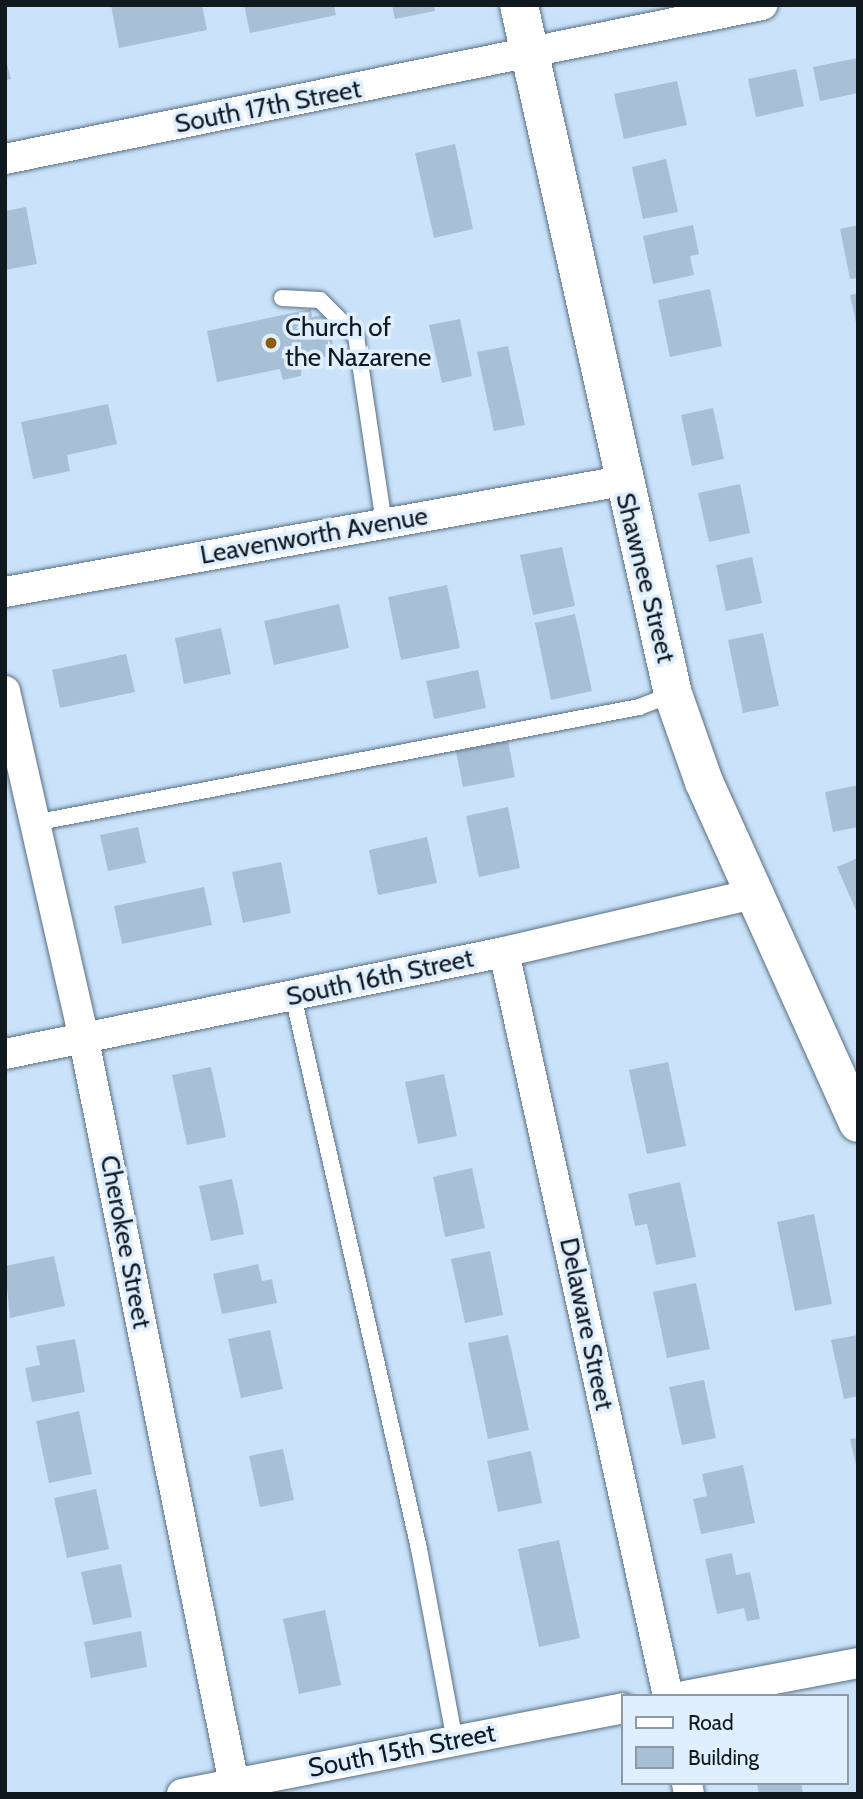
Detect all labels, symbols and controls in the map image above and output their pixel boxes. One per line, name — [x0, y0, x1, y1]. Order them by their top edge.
street label: South 17th Street — [172, 74, 364, 140]
place label: Church of the Nazarene — [285, 312, 431, 374]
marker: Church of the Nazarene — [263, 335, 279, 351]
street label: Shawnee Street — [609, 490, 681, 666]
street label: Leavenworth Avenue — [198, 501, 430, 571]
street label: South 16th Street — [284, 943, 476, 1013]
street label: Cherokee Street — [93, 1153, 157, 1331]
street label: Delaware Street — [553, 1235, 619, 1413]
legend — [622, 1694, 849, 1785]
text: Road — [688, 1710, 734, 1735]
street label: South 15th Street — [306, 1718, 498, 1784]
text: Building — [688, 1745, 759, 1770]

